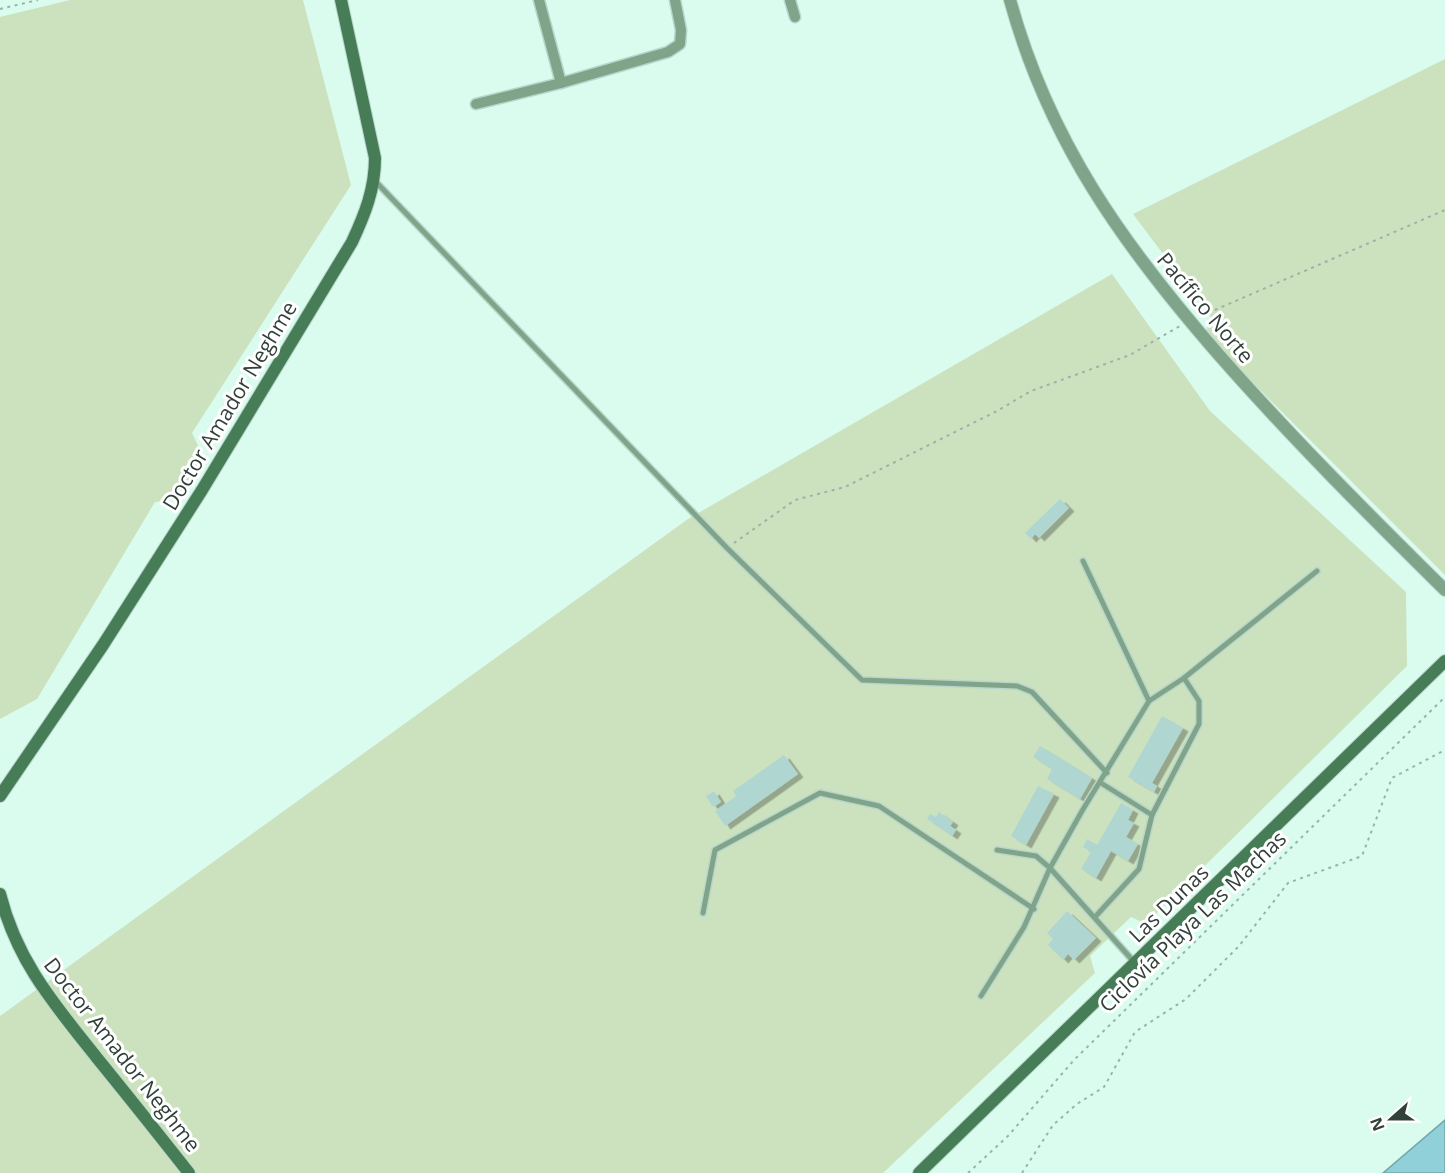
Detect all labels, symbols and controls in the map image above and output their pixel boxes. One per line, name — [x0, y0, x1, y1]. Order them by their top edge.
street label: Pacífico Norte — [1151, 246, 1260, 369]
street label: Doctor Amador Neghme — [156, 296, 303, 515]
street label: Ciclovía Playa Las Machas — [1093, 824, 1292, 1018]
street label: Las Dunas — [1122, 858, 1214, 948]
street label: Doctor Amador Neghme — [38, 952, 207, 1157]
north arrow — [1361, 1089, 1421, 1149]
text: N — [1364, 1114, 1390, 1134]

